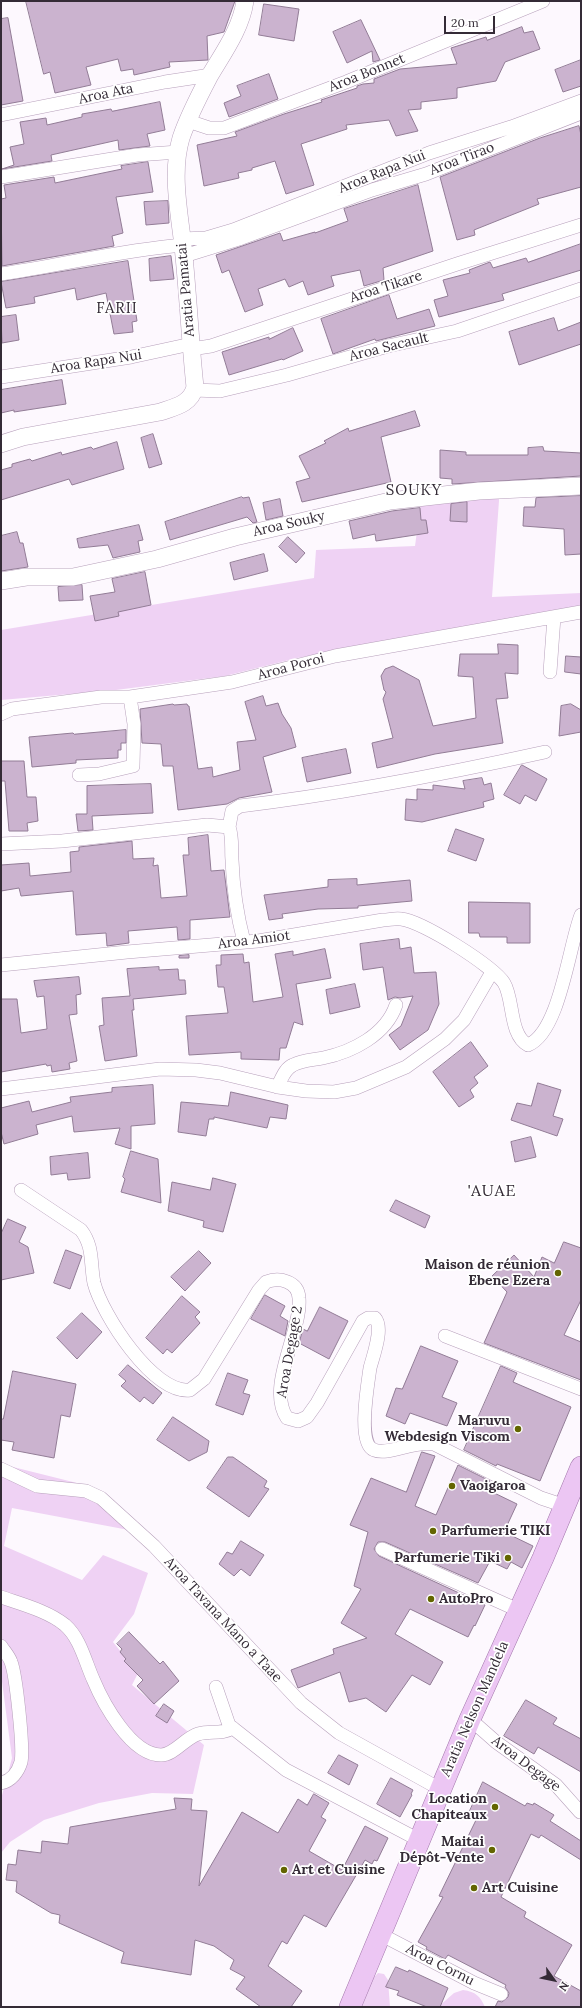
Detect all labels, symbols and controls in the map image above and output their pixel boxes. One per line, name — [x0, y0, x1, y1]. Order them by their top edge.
scale bar — [446, 8, 497, 34]
text: 20 m — [451, 15, 479, 30]
street label: Aroa Bonnet — [326, 50, 408, 96]
street label: Aroa Ata — [77, 80, 135, 108]
street label: Aroa Tirao — [427, 139, 497, 179]
street label: Aroa Rapa Nui — [336, 147, 428, 197]
street label: Aratia Pamatai — [174, 242, 198, 338]
street label: Aroa Tikare — [348, 267, 424, 307]
district label: FARII — [96, 300, 138, 318]
street label: Aroa Sacault — [348, 329, 430, 365]
street label: Aroa Rapa Nui — [49, 347, 143, 377]
district label: SOUKY — [386, 482, 442, 500]
street label: Aroa Souky — [251, 508, 327, 540]
street label: Aroa Poroi — [256, 650, 326, 684]
street label: Aroa Amiot — [217, 927, 291, 953]
district label: 'AUAE — [468, 1181, 516, 1201]
place label: Maison de réunion Ebene Ezera — [425, 1257, 550, 1290]
marker: Maison de réunion Ebene Ezera — [553, 1268, 563, 1278]
street label: Aroa Degage 2 — [274, 1305, 306, 1399]
place label: Maruvu Webdesign Viscom — [385, 1413, 510, 1446]
marker: Maruvu Webdesign Viscom — [513, 1424, 523, 1434]
place label: Vaoigaroa — [460, 1478, 526, 1494]
marker: Vaoigaroa — [447, 1481, 457, 1491]
place label: Parfumerie TIKI — [441, 1523, 551, 1539]
marker: Parfumerie TIKI — [428, 1526, 438, 1536]
place label: Parfumerie Tiki — [394, 1550, 500, 1566]
marker: Parfumerie Tiki — [503, 1553, 513, 1563]
street label: Aroa Tavana Mano a Taae — [161, 1554, 285, 1686]
place label: AutoPro — [439, 1591, 493, 1607]
marker: AutoPro — [426, 1594, 436, 1604]
street label: Aratia Nelson Mandela — [438, 1639, 512, 1779]
street label: Aroa Degage — [488, 1733, 564, 1795]
place label: Location Chapiteaux — [411, 1791, 487, 1824]
marker: Location Chapiteaux — [490, 1802, 500, 1812]
place label: Maitai Dépôt-Vente — [399, 1834, 484, 1866]
marker: Maitai Dépôt-Vente — [487, 1845, 497, 1855]
place label: Art et Cuisine — [292, 1862, 385, 1878]
marker: Art et Cuisine — [279, 1865, 289, 1875]
place label: Art Cuisine — [482, 1880, 558, 1896]
marker: Art Cuisine — [469, 1883, 479, 1893]
street label: Aroa Cornu — [403, 1941, 477, 1989]
north arrow — [534, 1960, 574, 2000]
text: N — [556, 1979, 572, 1994]

